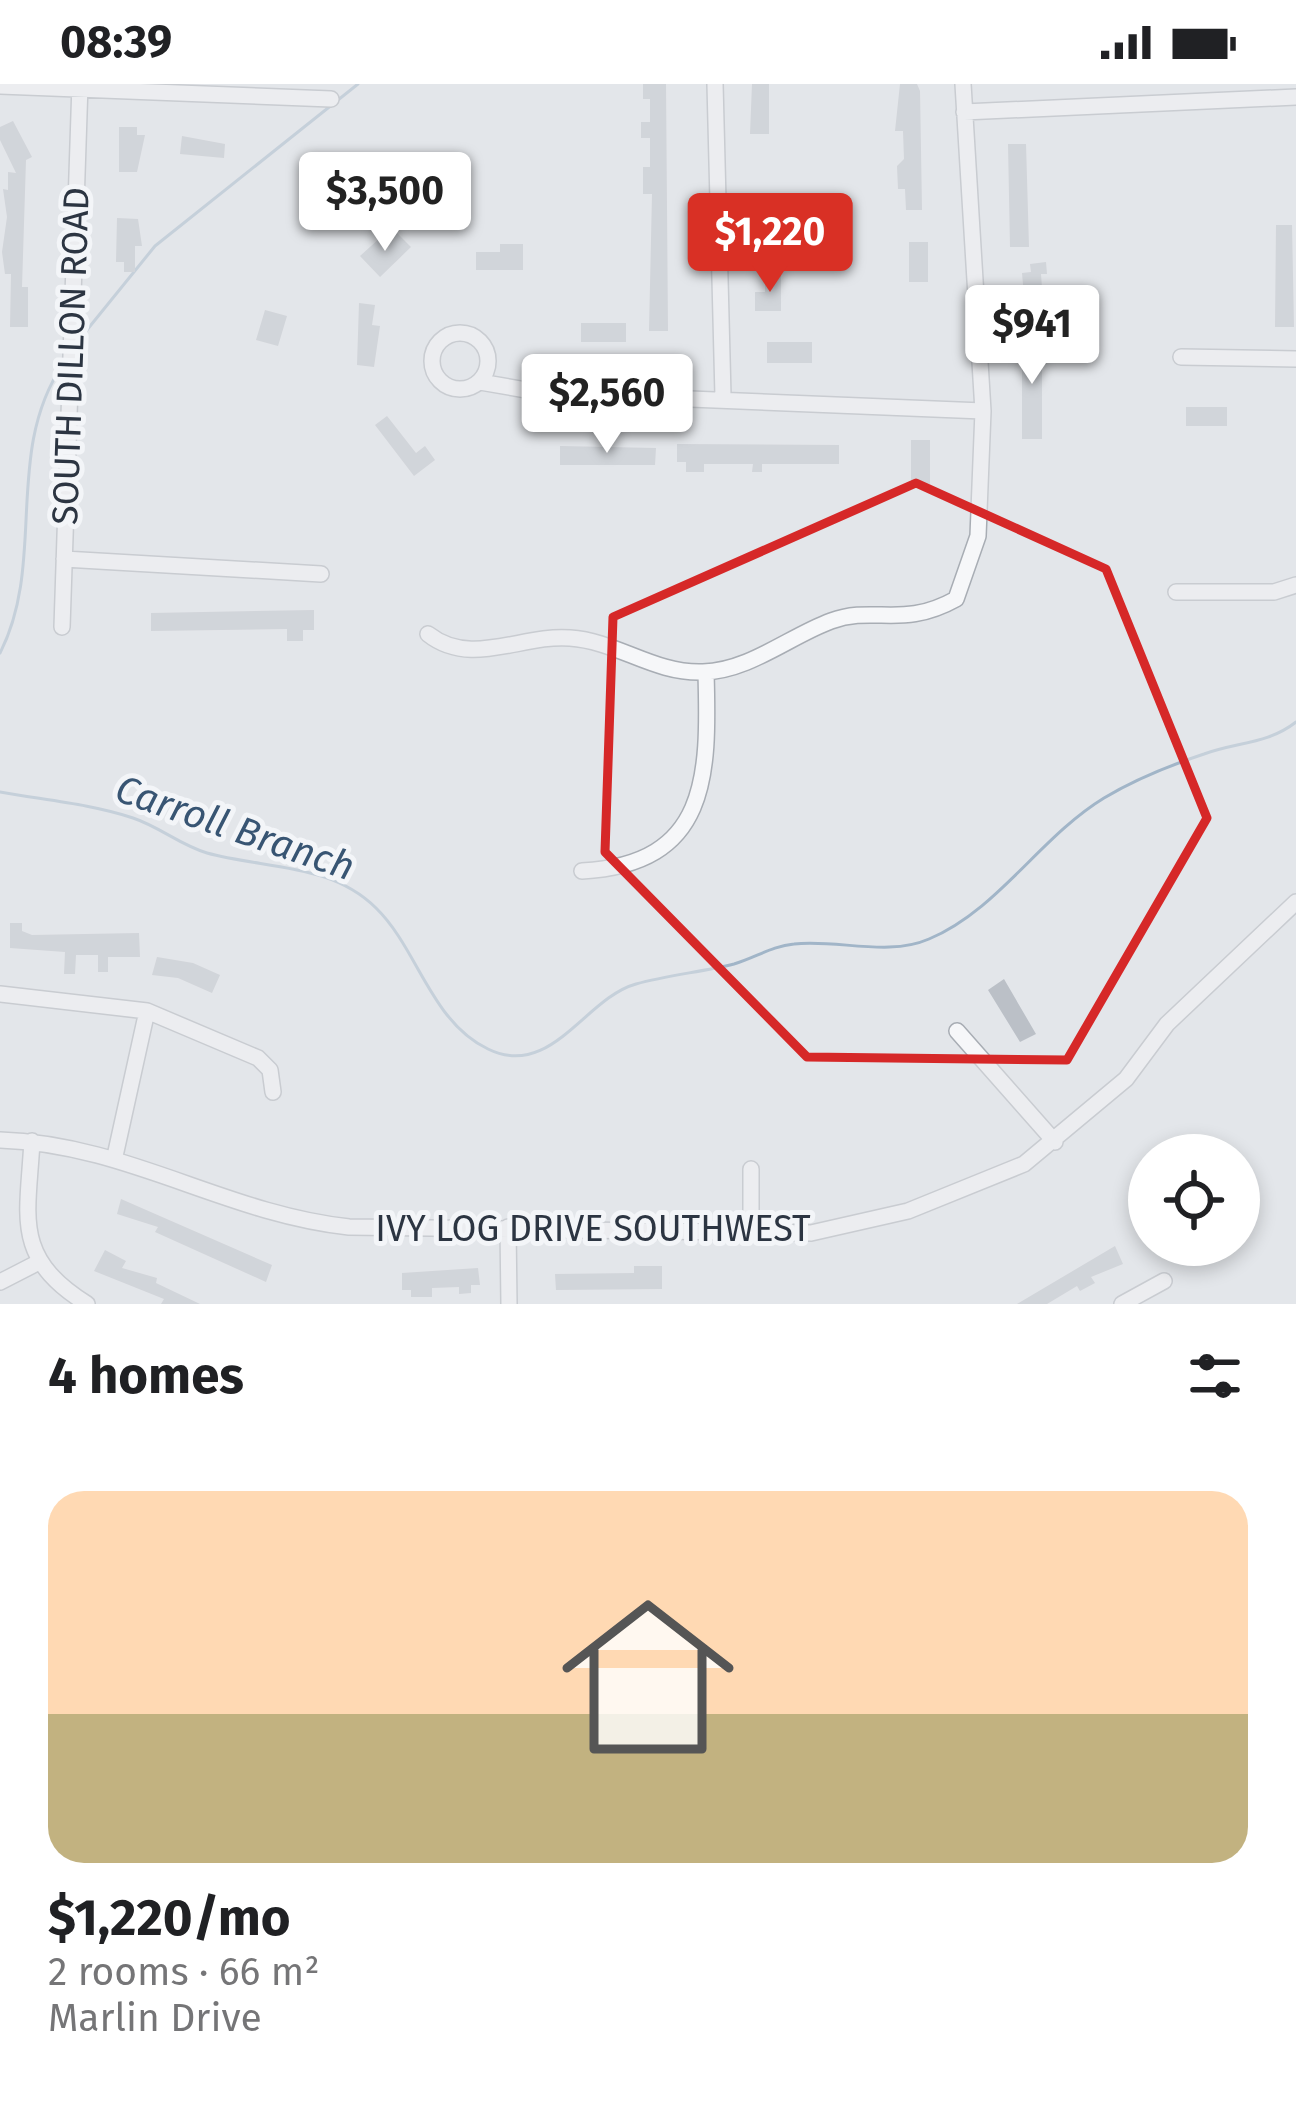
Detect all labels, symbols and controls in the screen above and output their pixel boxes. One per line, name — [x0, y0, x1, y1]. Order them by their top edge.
text: 08:39 — [60, 15, 172, 69]
pin: $3,500 — [287, 152, 483, 254]
text: $3,500 — [326, 168, 444, 214]
street label: SOUTH DILLON ROAD — [43, 186, 99, 526]
pin: $1,220 — [672, 193, 868, 295]
text: $1,220 — [715, 209, 825, 255]
pin: $941 — [961, 285, 1103, 387]
text: $941 — [992, 301, 1072, 347]
pin: $2,560 — [509, 354, 705, 456]
text: $2,560 — [549, 370, 665, 416]
water label: Carroll Branch — [109, 766, 361, 890]
map controls — [1128, 1134, 1260, 1266]
button: locate — [1128, 1134, 1260, 1266]
street label: IVY LOG DRIVE SOUTHWEST — [375, 1207, 811, 1251]
icon: filters — [1182, 1343, 1248, 1409]
text: 4 homes — [48, 1345, 244, 1407]
icon: home — [540, 1569, 756, 1785]
text: $1,220/mo — [48, 1887, 291, 1949]
text: 2 rooms · 66 m² — [48, 1949, 319, 1995]
text: Marlin Drive — [48, 1995, 262, 2041]

